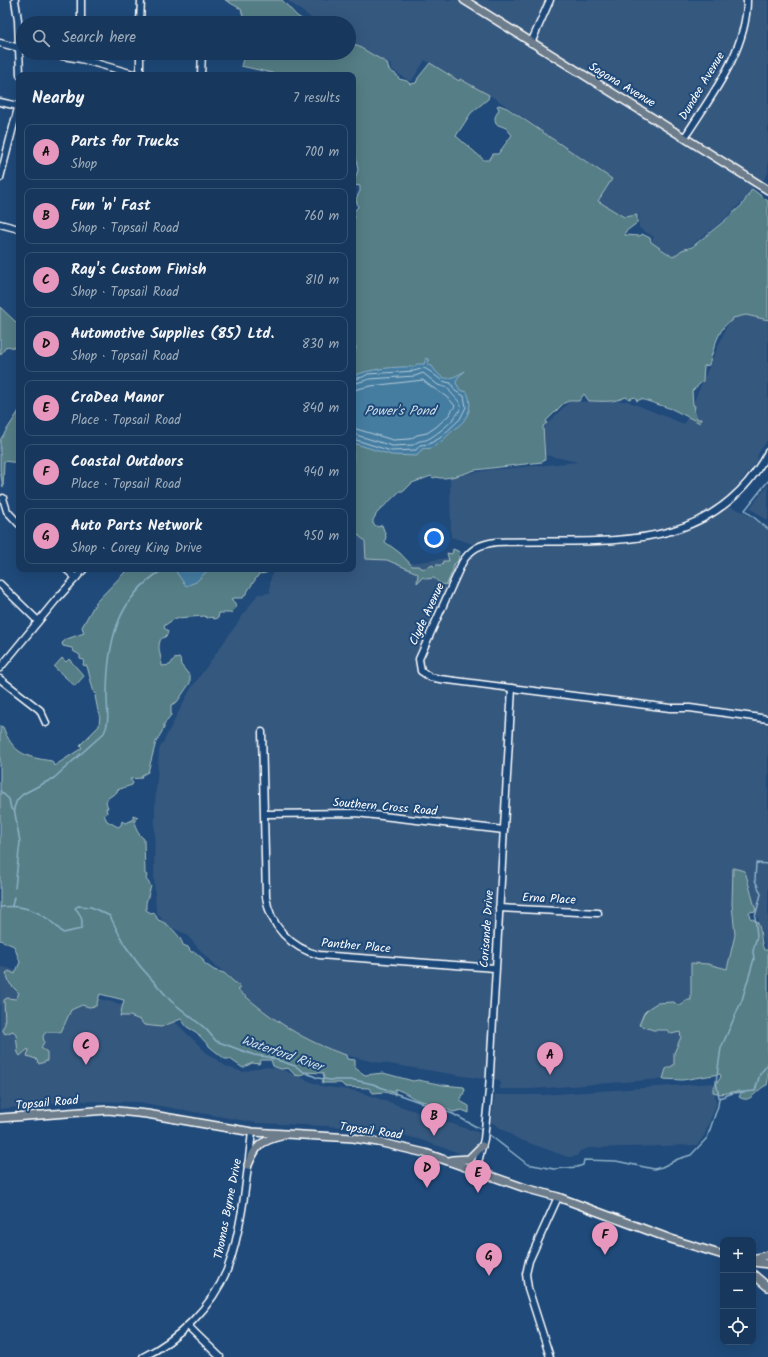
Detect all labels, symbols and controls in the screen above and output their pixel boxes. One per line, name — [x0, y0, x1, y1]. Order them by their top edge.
search box — [16, 16, 356, 60]
text: Search here — [62, 26, 136, 50]
icon: search — [30, 27, 52, 49]
street label: Dundee Avenue — [674, 48, 730, 124]
street label: Sagona Avenue — [585, 57, 660, 113]
text: Nearby — [32, 85, 84, 112]
text: 7 results — [293, 88, 340, 109]
text: Parts for Trucks — [71, 130, 179, 154]
text: A — [42, 142, 50, 163]
text: 700 m — [304, 142, 339, 163]
text: Shop — [71, 154, 97, 175]
text: Fun 'n' Fast — [71, 194, 151, 218]
text: B — [42, 206, 50, 227]
text: 760 m — [304, 206, 339, 227]
text: Shop · Topsail Road — [71, 218, 179, 239]
text: Ray's Custom Finish — [71, 258, 206, 282]
text: C — [42, 270, 50, 291]
text: 810 m — [305, 270, 339, 291]
text: Shop · Topsail Road — [71, 282, 179, 303]
text: Automotive Supplies (85) Ltd. — [71, 322, 274, 346]
text: D — [42, 334, 50, 355]
text: 830 m — [302, 334, 339, 355]
text: Shop · Topsail Road — [71, 346, 179, 367]
text: CraDea Manor — [71, 386, 164, 410]
text: E — [42, 398, 50, 419]
text: 840 m — [302, 398, 339, 419]
water label: Power's Pond — [365, 401, 439, 422]
text: Place · Topsail Road — [71, 410, 181, 431]
text: Coastal Outdoors — [71, 450, 183, 474]
text: F — [42, 462, 50, 483]
text: 940 m — [303, 462, 339, 483]
text: Place · Topsail Road — [71, 474, 181, 495]
text: Auto Parts Network — [71, 514, 202, 538]
text: G — [42, 526, 50, 547]
text: 950 m — [304, 526, 339, 547]
your location — [424, 528, 444, 548]
text: Shop · Corey King Drive — [71, 538, 202, 559]
street label: Clyde Avenue — [404, 579, 450, 649]
street label: Southern Cross Road — [332, 793, 439, 821]
street label: Erna Place — [522, 888, 577, 910]
street label: Corisande Drive — [475, 889, 499, 968]
street label: Panther Place — [320, 934, 392, 959]
water label: Waterford River — [239, 1030, 328, 1079]
pin: C — [73, 1032, 99, 1065]
pin: A — [537, 1042, 563, 1075]
street label: Topsail Road — [15, 1091, 80, 1115]
pin: B — [421, 1103, 447, 1136]
street label: Topsail Road — [338, 1117, 405, 1145]
pin: D — [414, 1155, 440, 1188]
street label: Thomas Byrne Drive — [209, 1156, 247, 1261]
pin: E — [465, 1160, 491, 1193]
pin: F — [592, 1222, 618, 1255]
map controls — [720, 1237, 756, 1345]
button: + — [720, 1237, 756, 1273]
pin: G — [476, 1243, 502, 1276]
button: − — [720, 1273, 756, 1309]
button: locate — [720, 1309, 756, 1345]

